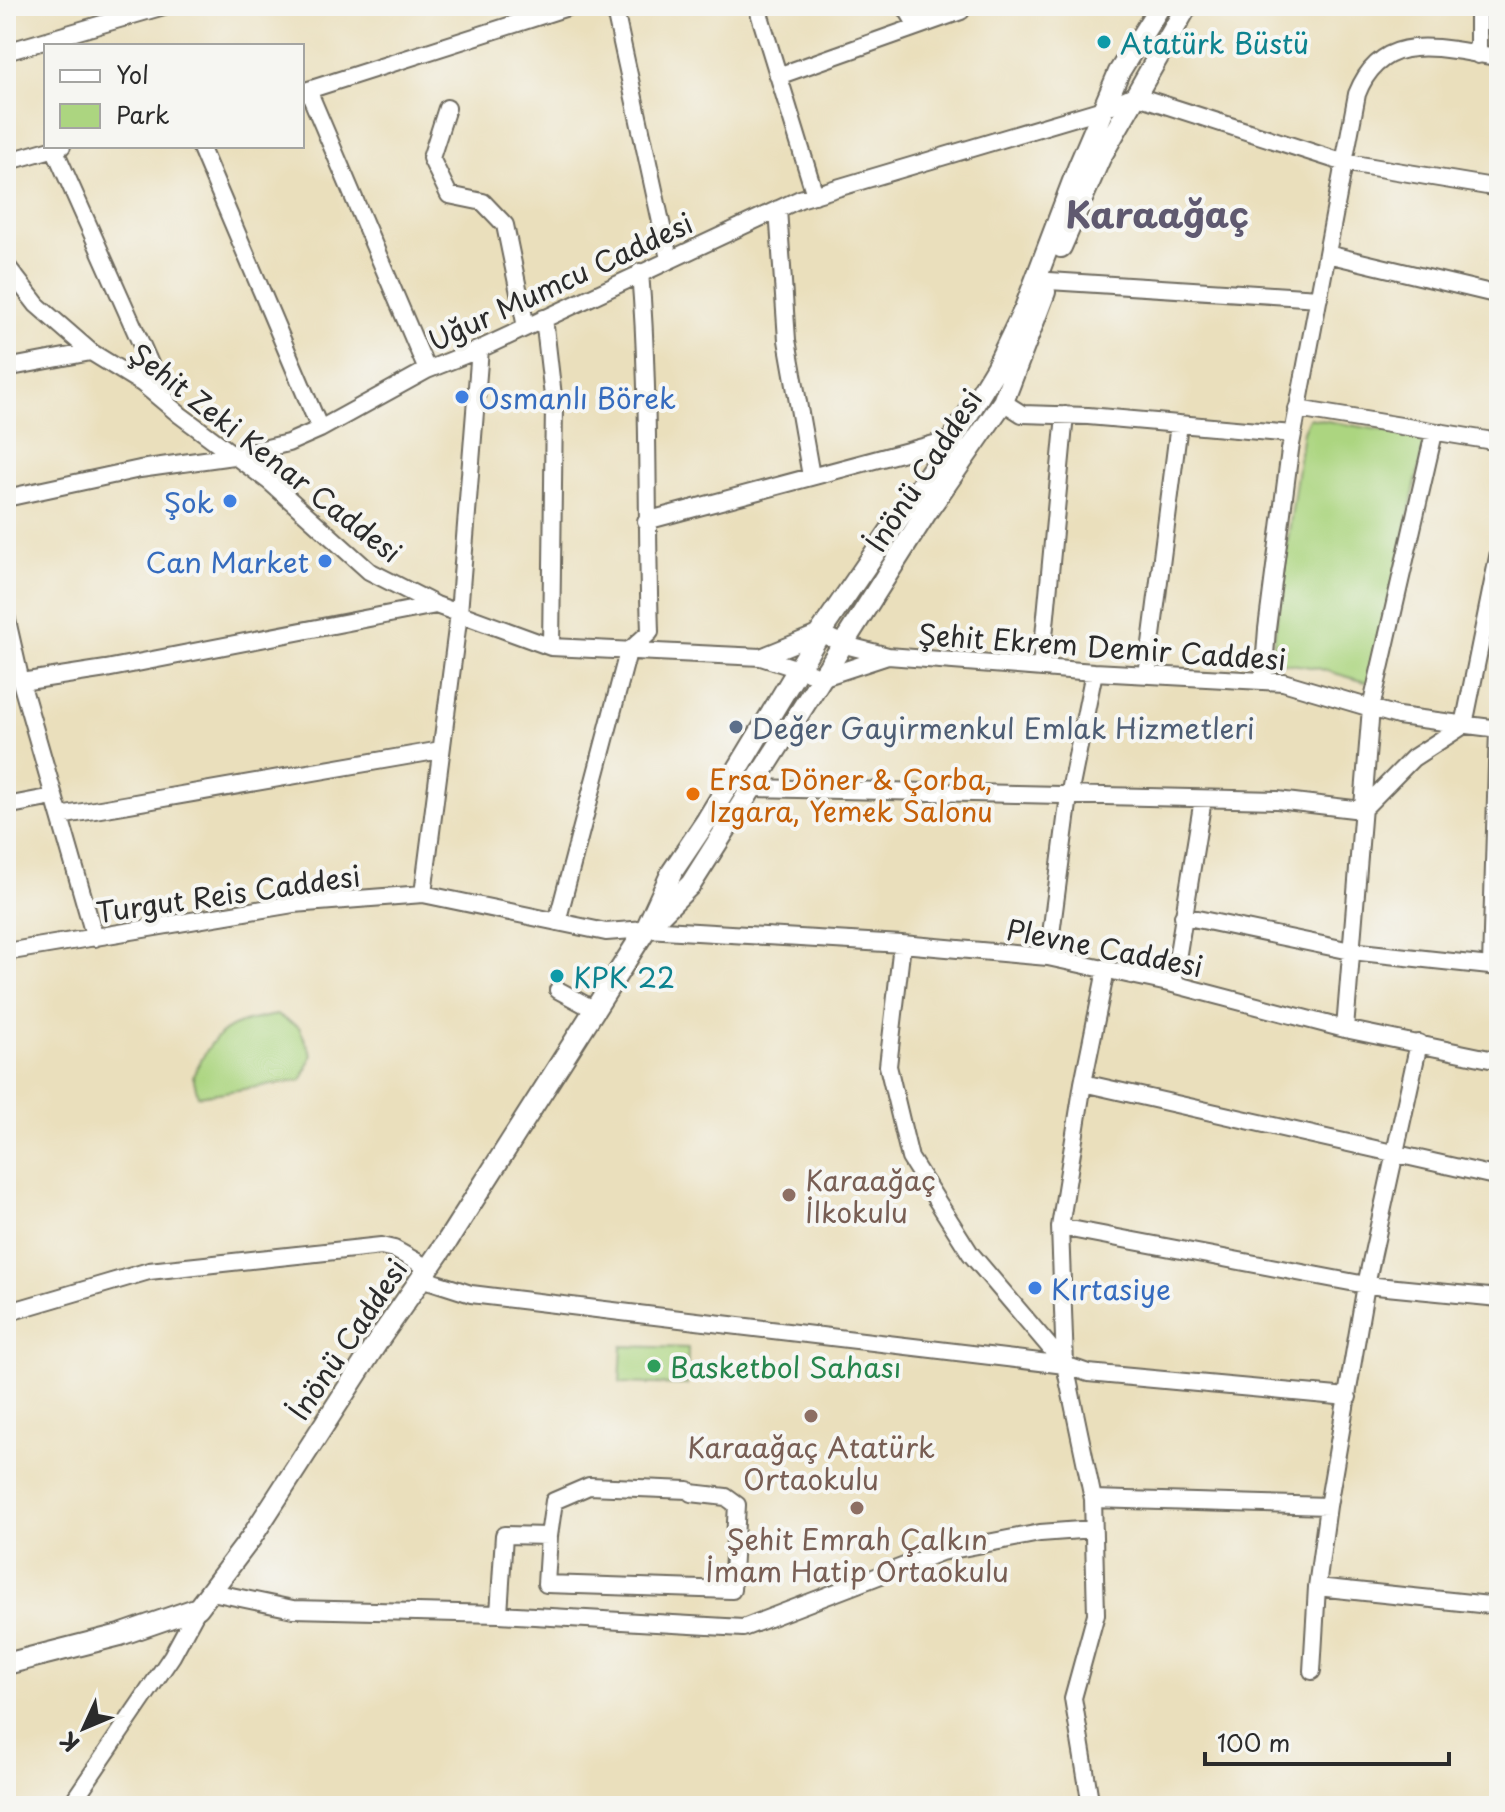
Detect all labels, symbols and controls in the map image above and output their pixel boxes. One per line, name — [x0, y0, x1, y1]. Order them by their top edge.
place label: Atatürk Büstü — [1120, 21, 1309, 64]
marker: Atatürk Büstü — [1095, 33, 1113, 51]
legend — [44, 44, 304, 148]
text: Yol — [116, 56, 149, 92]
text: Park — [116, 96, 170, 132]
district label: Karaağaç — [1065, 186, 1249, 240]
street label: Uğur Mumcu Caddesi — [421, 201, 699, 361]
street label: Şehit Zeki Kenar Caddesi — [121, 332, 411, 572]
place label: Osmanlı Börek — [478, 376, 676, 419]
street label: İnönü Caddesi — [854, 380, 992, 560]
marker: Osmanlı Börek — [453, 388, 471, 406]
place label: Şok — [164, 480, 214, 523]
marker: Şok — [221, 492, 239, 510]
place label: Can Market — [146, 540, 309, 583]
marker: Can Market — [316, 552, 334, 570]
street label: Şehit Ekrem Demir Caddesi — [916, 612, 1288, 680]
place label: Değer Gayirmenkul Emlak Hizmetleri — [752, 706, 1255, 749]
marker: Değer Gayirmenkul Emlak Hizmetleri — [727, 718, 745, 736]
place label: Ersa Döner & Çorba, Izgara, Yemek Salonu — [709, 757, 993, 832]
marker: Ersa Döner & Çorba, Izgara, Yemek Salonu — [684, 785, 702, 803]
street label: Turgut Reis Caddesi — [93, 853, 363, 933]
street label: Plevne Caddesi — [1003, 907, 1207, 987]
place label: KPK 22 — [573, 955, 675, 998]
marker: KPK 22 — [548, 967, 566, 985]
place label: Karaağaç İlkokulu — [805, 1158, 936, 1233]
marker: Karaağaç İlkokulu — [780, 1186, 798, 1204]
street label: İnönü Caddesi — [277, 1250, 417, 1428]
place label: Kırtasiye — [1051, 1267, 1171, 1310]
marker: Kırtasiye — [1026, 1279, 1044, 1297]
place label: Basketbol Sahası — [670, 1345, 901, 1388]
marker: Basketbol Sahası — [645, 1357, 663, 1375]
marker: Karaağaç Atatürk Ortaokulu — [802, 1407, 820, 1425]
place label: Karaağaç Atatürk Ortaokulu — [687, 1425, 935, 1500]
marker: Şehit Emrah Çalkın İmam Hatip Ortaokulu — [848, 1499, 866, 1517]
place label: Şehit Emrah Çalkın İmam Hatip Ortaokulu — [705, 1517, 1009, 1592]
north arrow — [44, 1688, 124, 1768]
scale bar — [1205, 1716, 1449, 1766]
text: 100 m — [1217, 1724, 1290, 1760]
text: K — [51, 1726, 86, 1760]

